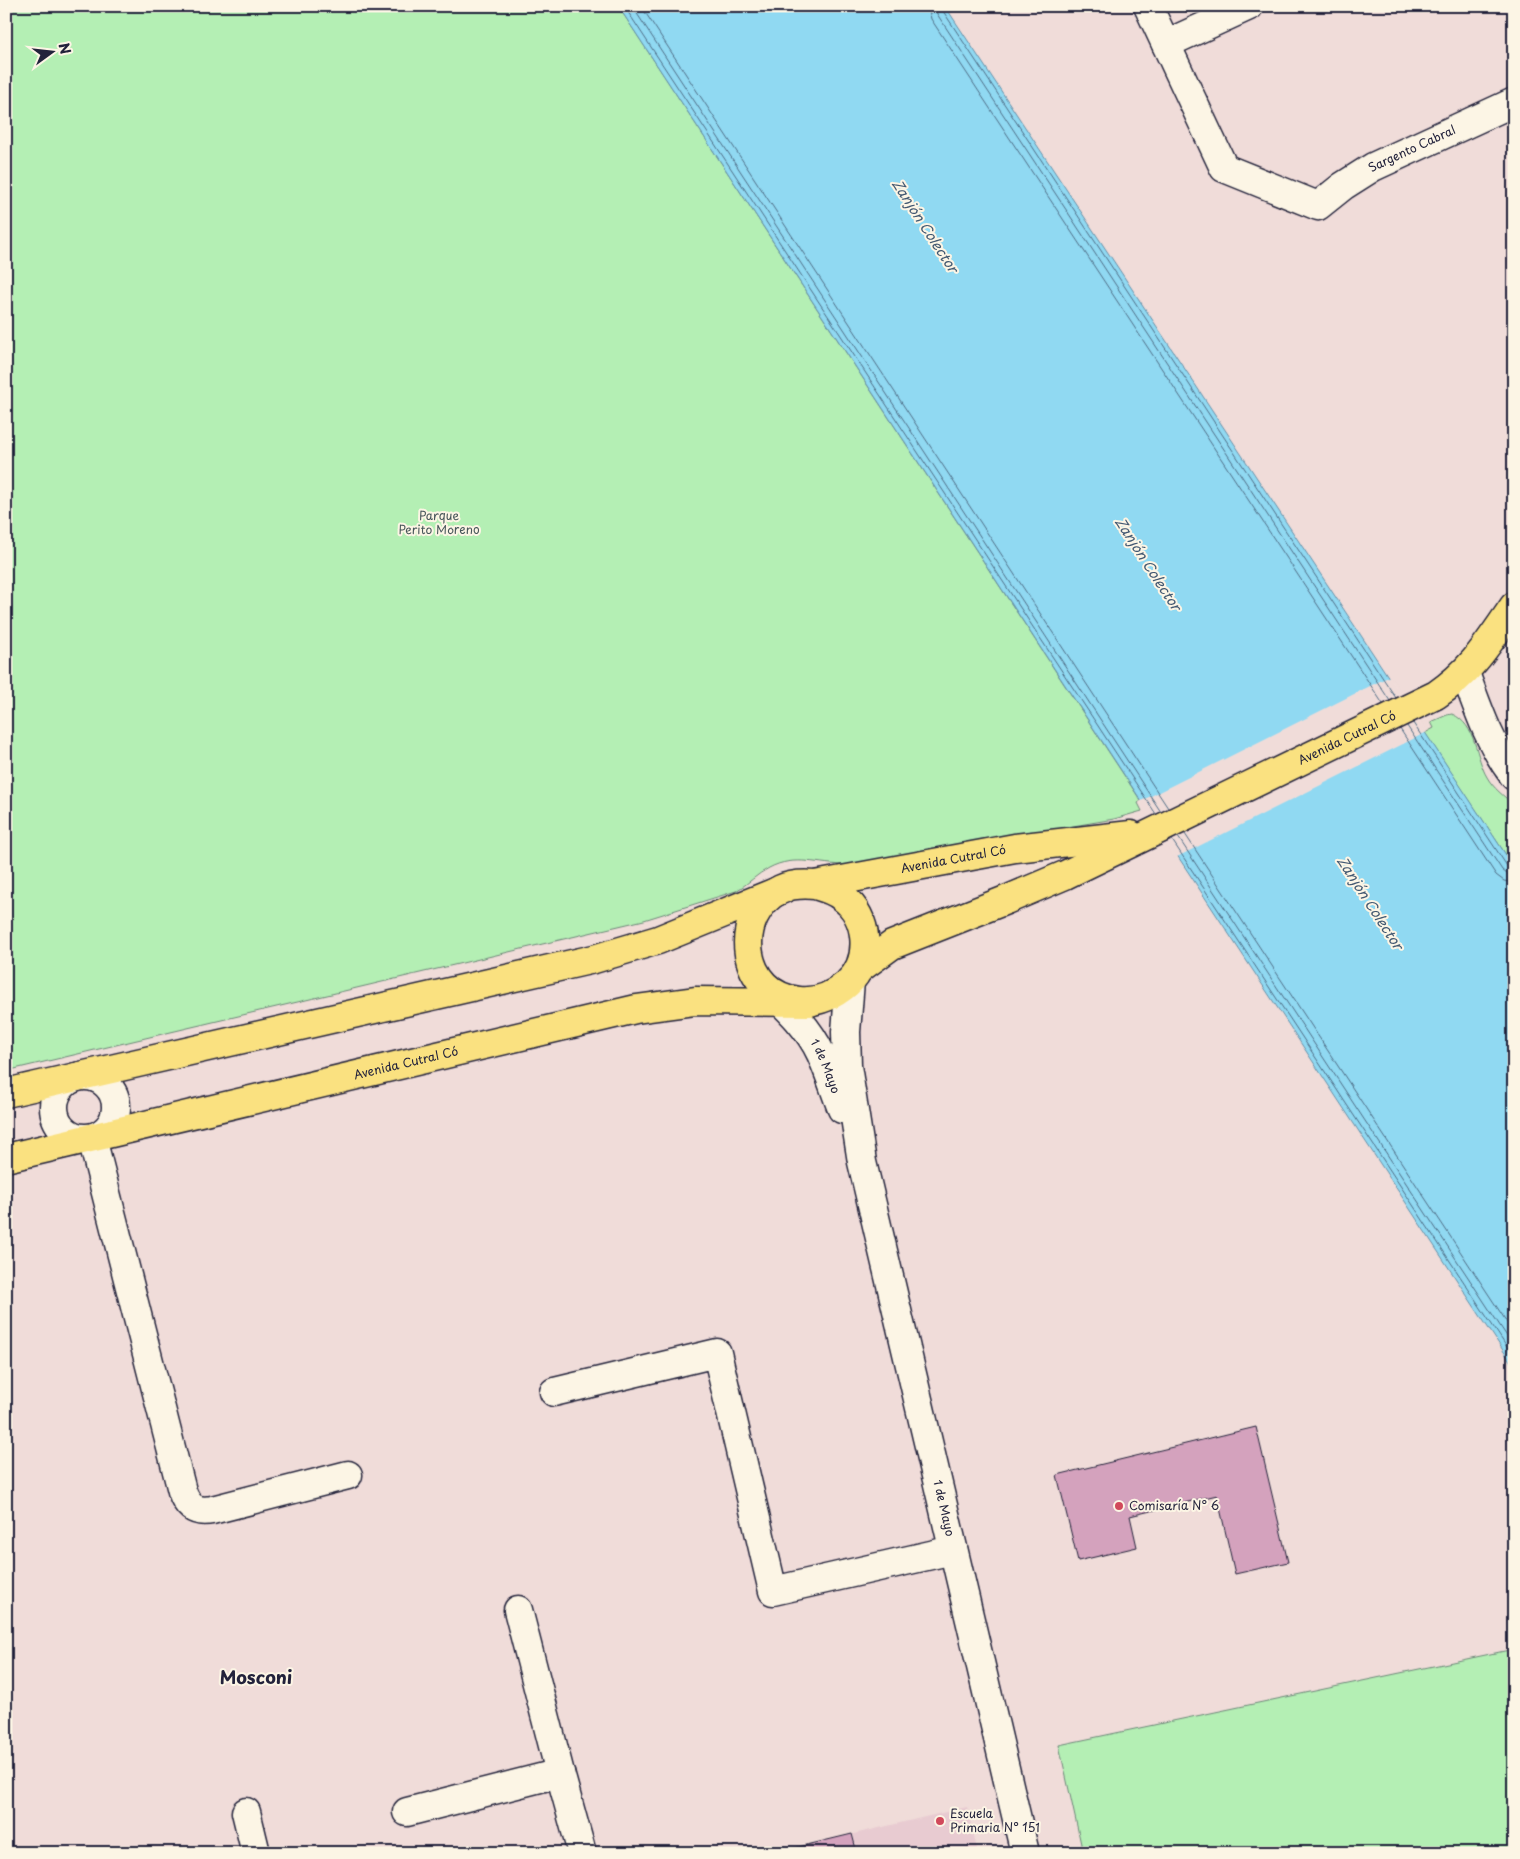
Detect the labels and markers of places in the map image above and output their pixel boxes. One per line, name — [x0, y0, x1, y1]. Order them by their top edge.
place label: Comisaría N° 6 — [1129, 1496, 1219, 1514]
marker: Comisaría N° 6 — [1113, 1500, 1125, 1512]
place label: Escuela Primaria N° 151 — [950, 1804, 1040, 1836]
marker: Escuela Primaria N° 151 — [934, 1815, 946, 1827]

